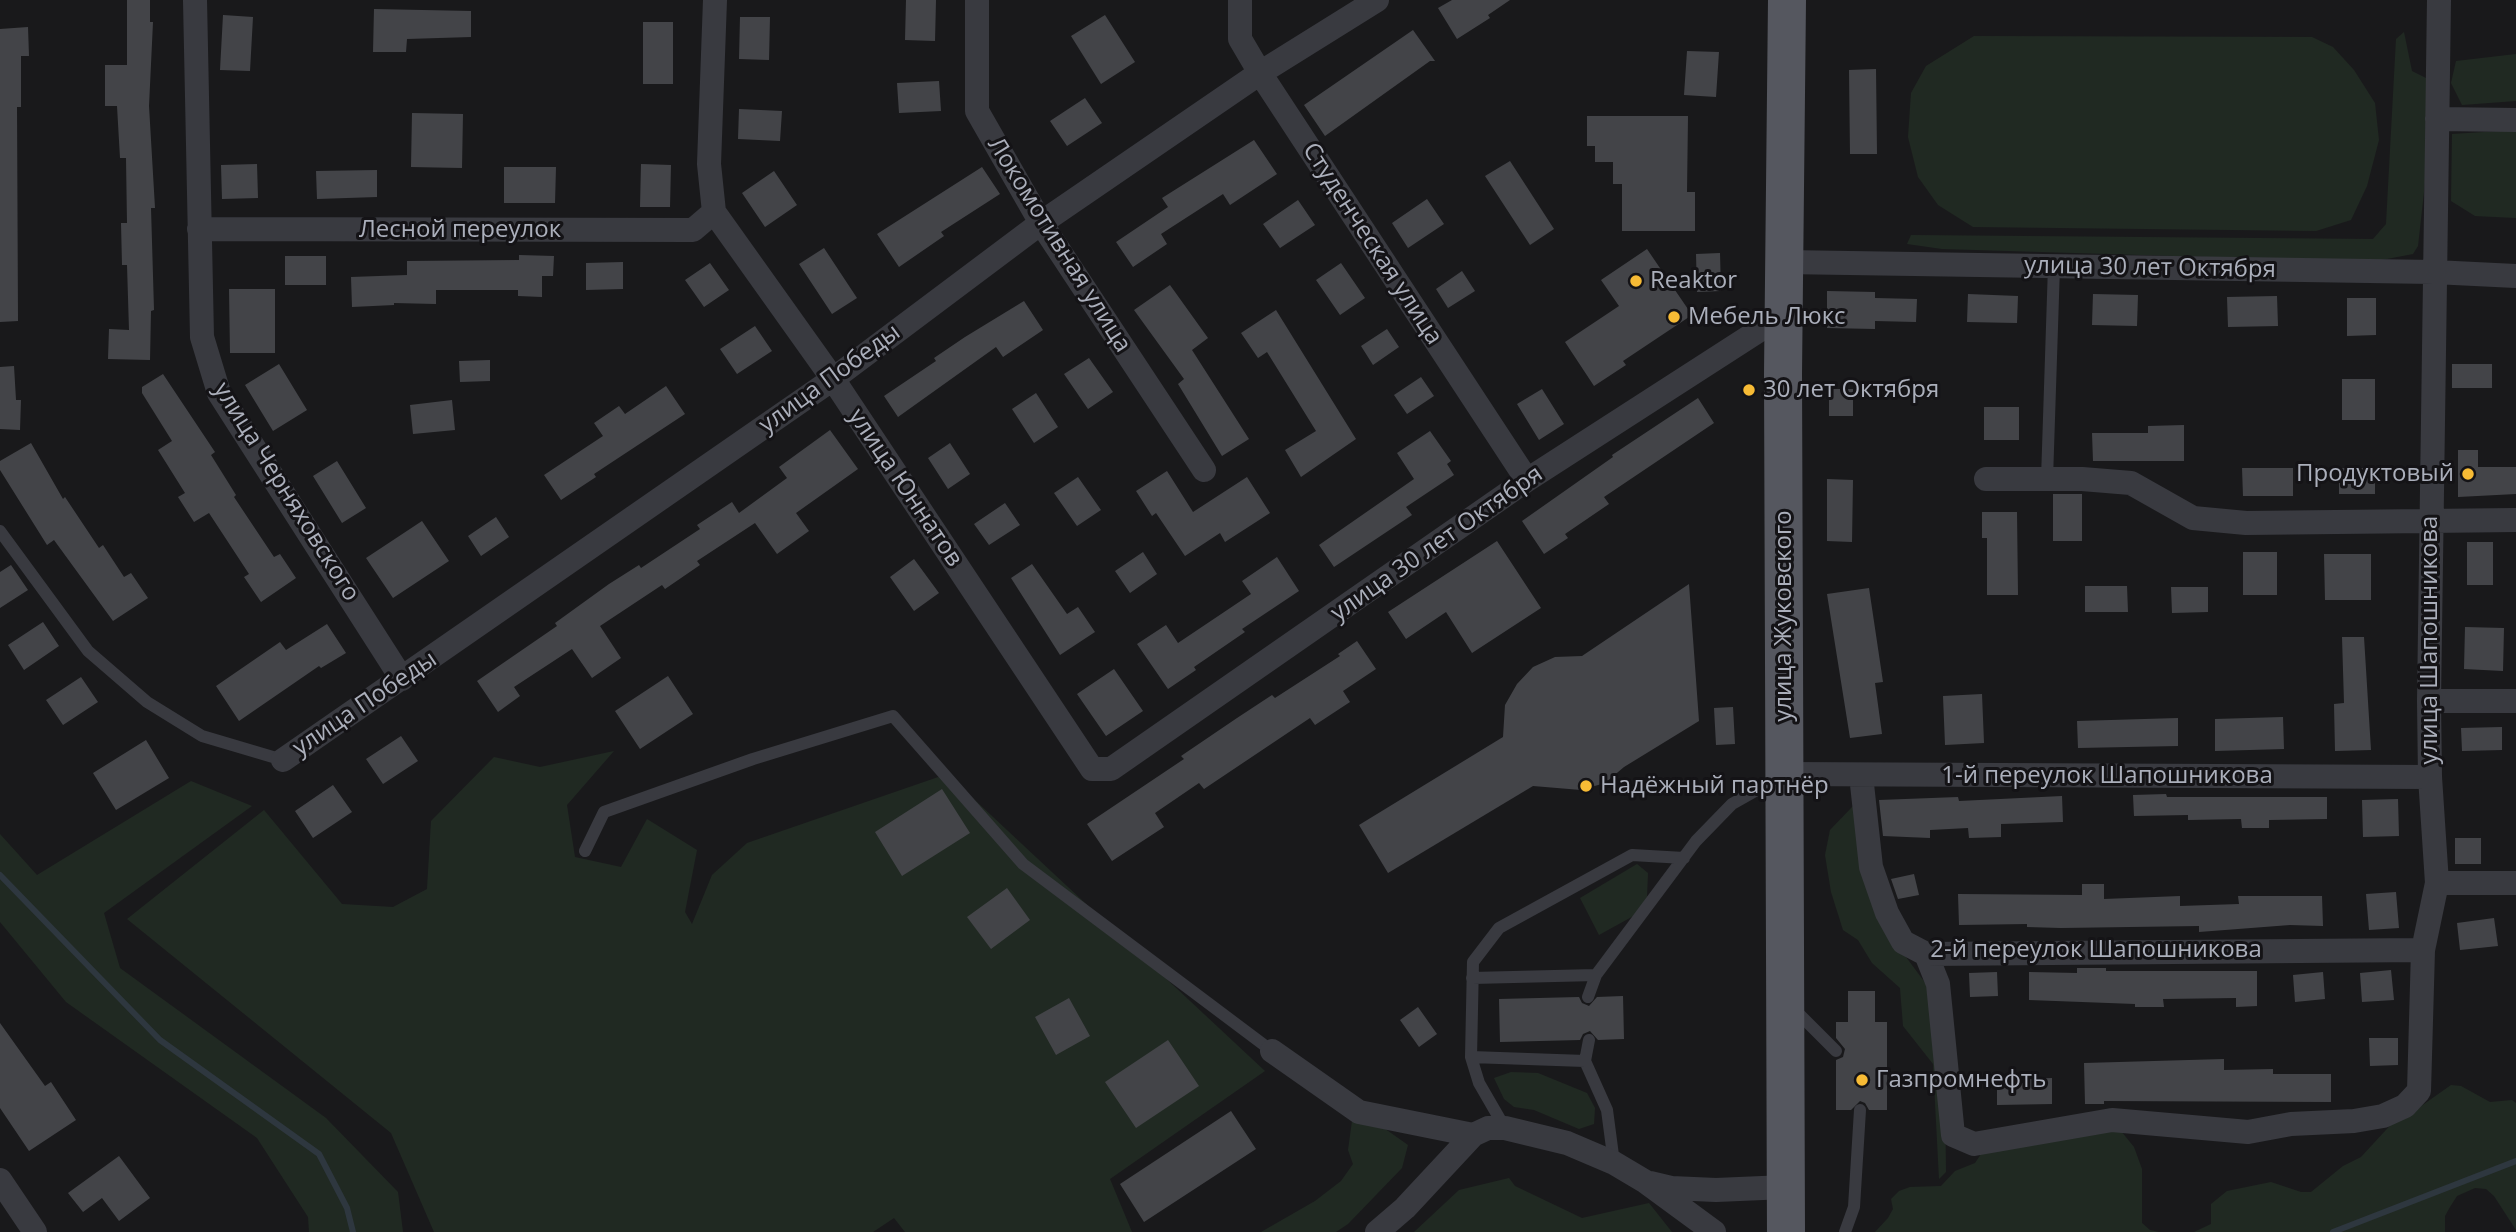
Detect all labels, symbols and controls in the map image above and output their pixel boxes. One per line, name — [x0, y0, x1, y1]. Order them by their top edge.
street label: Локомотивная улица — [981, 132, 1137, 358]
street label: Студенческая улица — [1296, 138, 1448, 350]
street label: Лесной переулок — [359, 216, 561, 244]
street label: улица 30 лет Октября — [2024, 251, 2276, 285]
place label: Reaktor — [1650, 267, 1737, 295]
marker: Reaktor — [1628, 273, 1644, 289]
place label: Мебель Люкс — [1688, 303, 1846, 331]
marker: Мебель Люкс — [1666, 309, 1682, 325]
street label: улица Победы — [754, 318, 906, 440]
place label: 30 лет Октября — [1763, 376, 1939, 404]
street label: улица Черняховского — [207, 377, 365, 607]
marker: 30 лет Октября — [1741, 382, 1757, 398]
street label: улица Юннатов — [842, 404, 968, 572]
street label: улица 30 лет Октября — [1326, 460, 1548, 628]
place label: Продуктовый — [2296, 460, 2454, 488]
marker: Продуктовый — [2460, 466, 2476, 482]
street label: улица Жуковского — [1770, 510, 1798, 722]
street label: улица Шапошникова — [2416, 516, 2444, 764]
street label: улица Победы — [288, 645, 442, 763]
street label: 1-й переулок Шапошникова — [1941, 762, 2273, 790]
place label: Надёжный партнёр — [1600, 772, 1829, 800]
marker: Надёжный партнёр — [1578, 778, 1594, 794]
street label: 2-й переулок Шапошникова — [1930, 936, 2262, 964]
place label: Газпромнефть — [1876, 1066, 2046, 1094]
marker: Газпромнефть — [1854, 1072, 1870, 1088]

